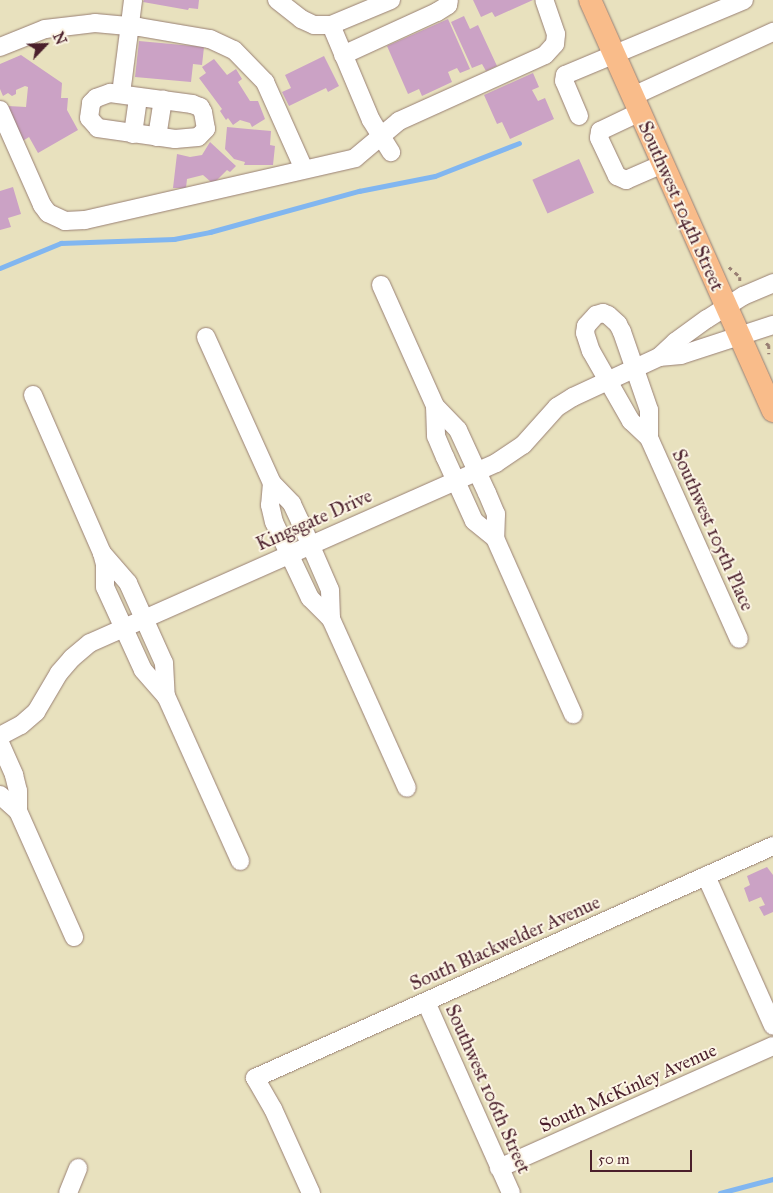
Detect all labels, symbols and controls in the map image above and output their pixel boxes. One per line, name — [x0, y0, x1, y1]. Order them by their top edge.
north arrow — [20, 20, 70, 70]
text: N — [49, 30, 69, 48]
street label: Southwest 104th Street — [633, 118, 729, 294]
street label: Southwest 105th Place — [667, 446, 759, 614]
street label: Kingsgate Drive — [253, 484, 375, 556]
street label: South Blackwelder Avenue — [406, 891, 604, 995]
street label: Southwest 106th Street — [440, 1001, 536, 1177]
street label: South McKinley Avenue — [536, 1039, 720, 1137]
scale bar — [593, 1140, 696, 1172]
text: 50 m — [598, 1150, 630, 1168]

